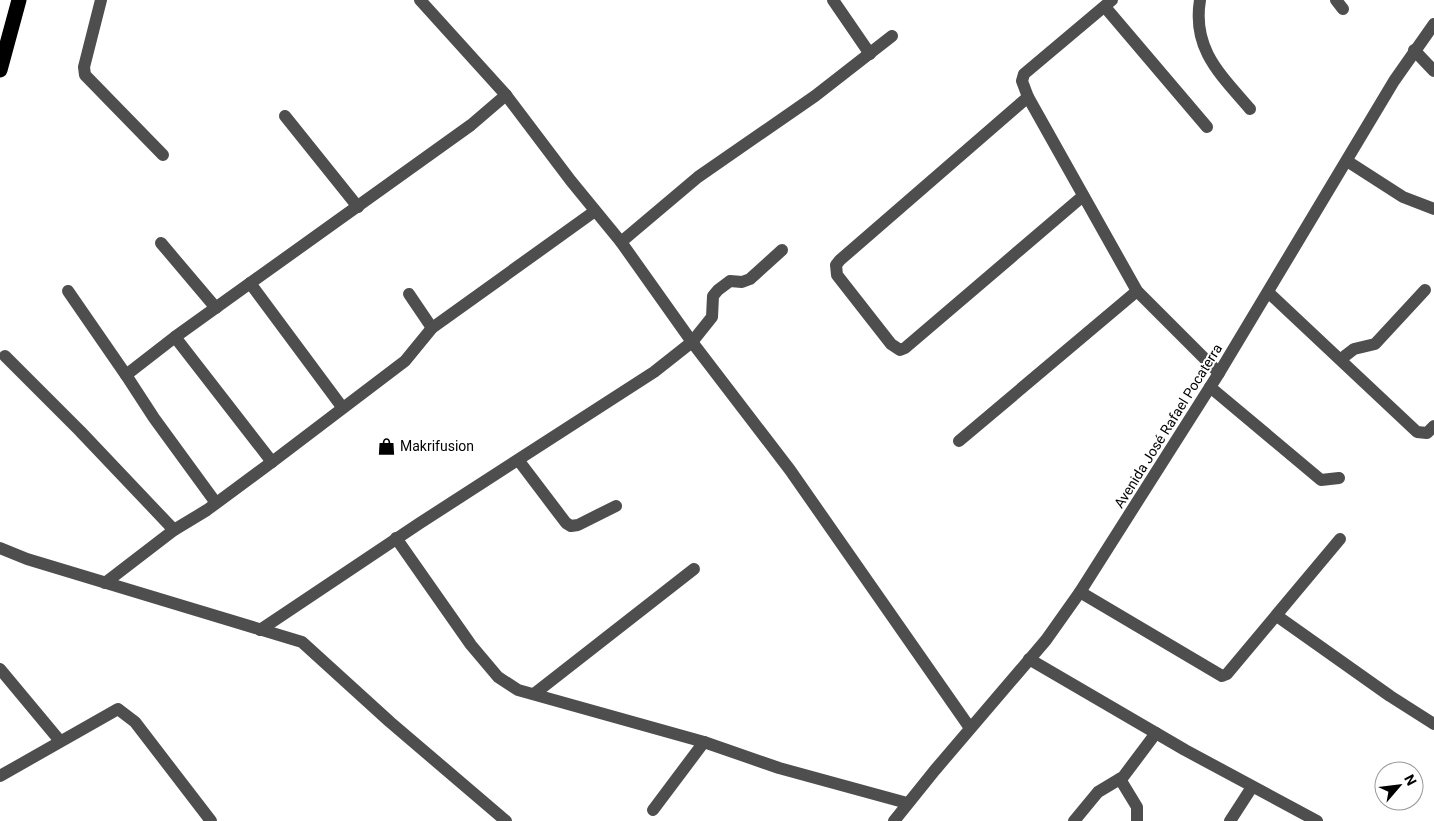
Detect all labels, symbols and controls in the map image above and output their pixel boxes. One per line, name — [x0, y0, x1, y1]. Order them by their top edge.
street label: Avenida José Rafael Pocaterra — [1111, 341, 1225, 511]
shop icon: Makrifusion — [376, 436, 396, 456]
place label: Makrifusion — [400, 438, 474, 454]
north arrow — [1374, 761, 1424, 811]
text: N — [1401, 772, 1420, 788]

